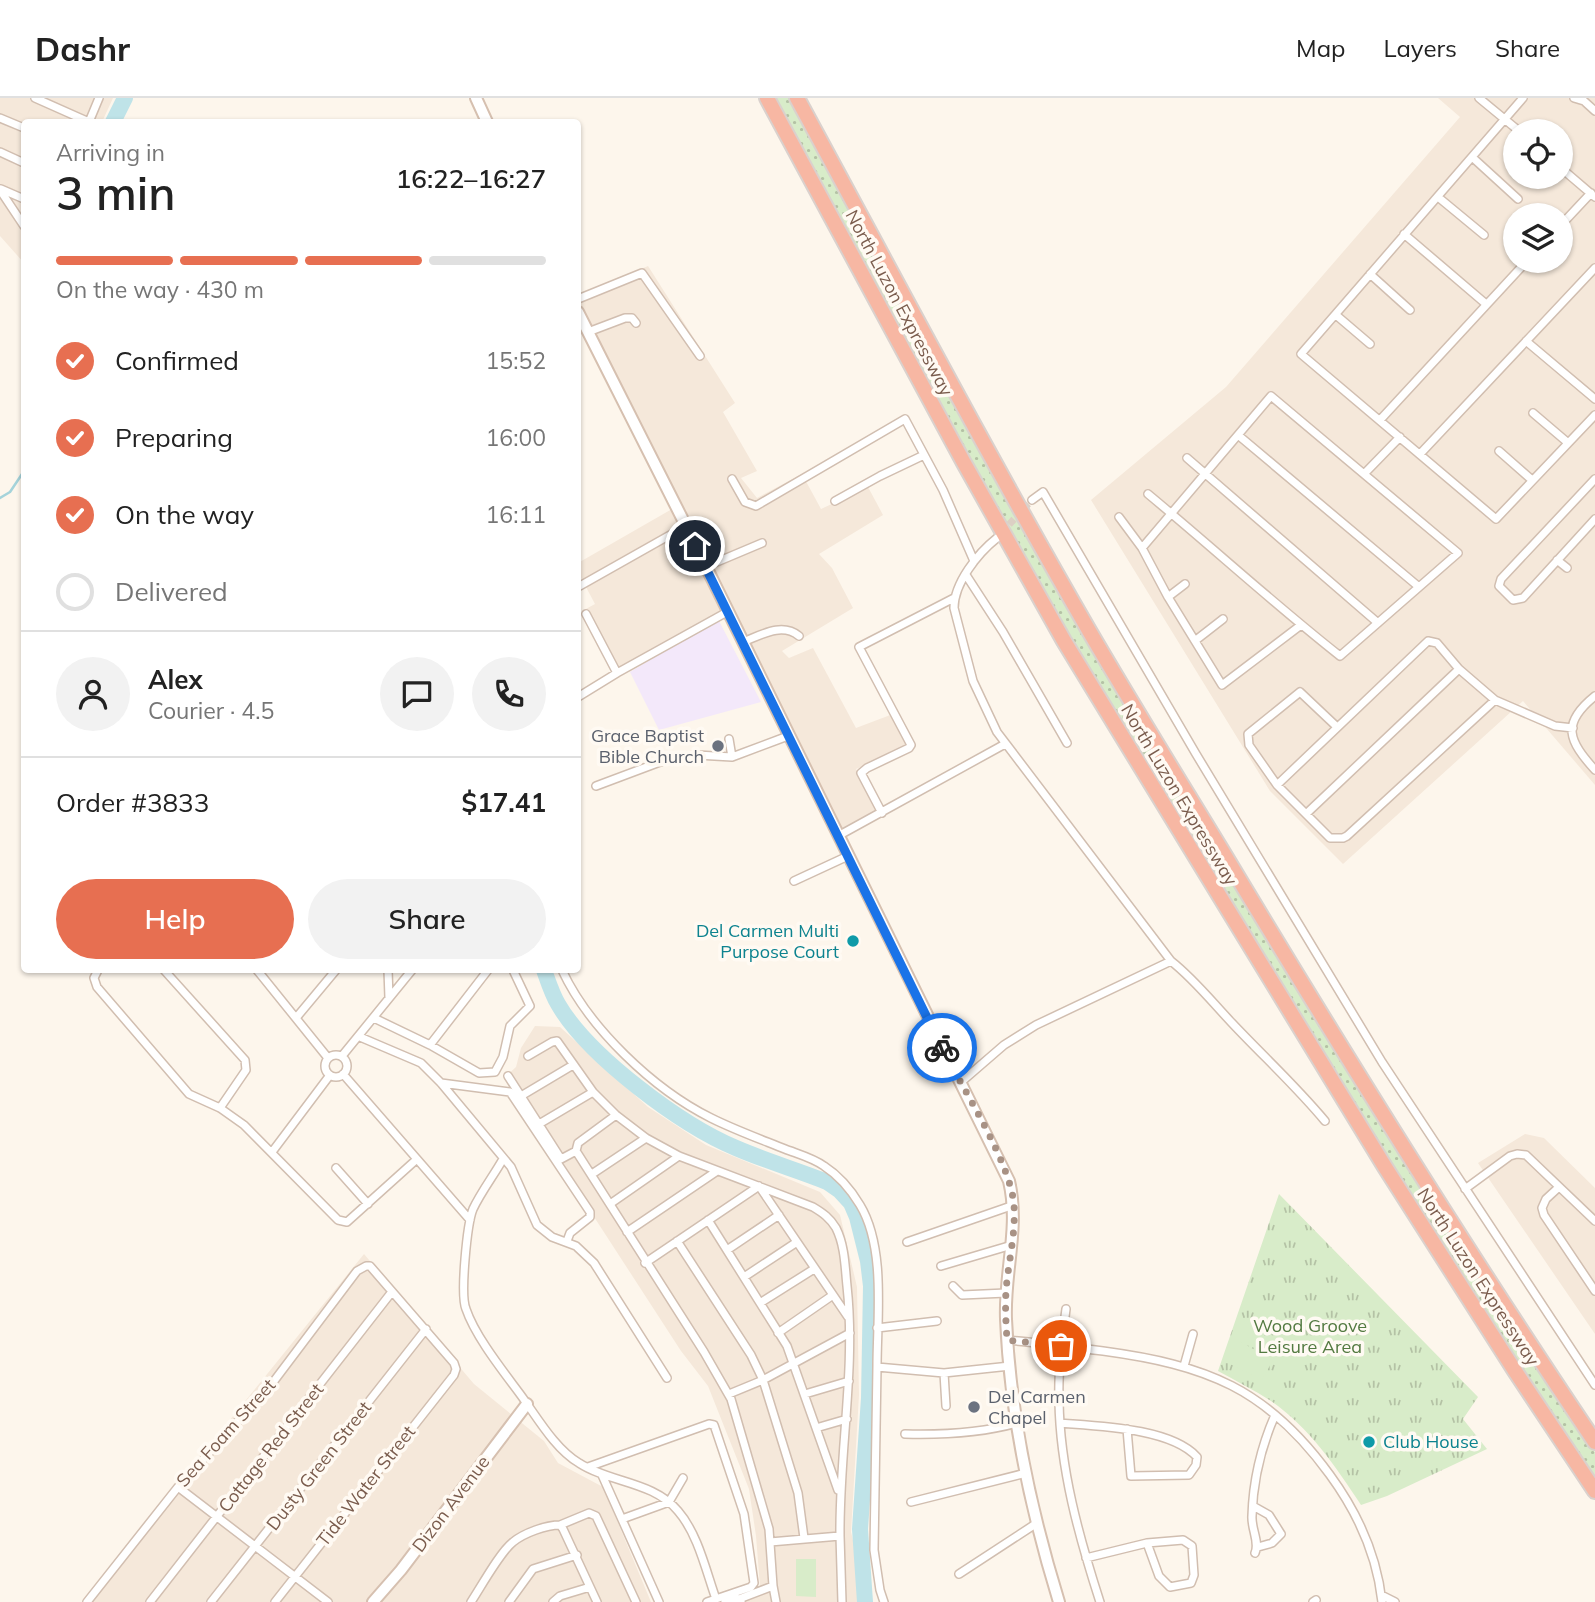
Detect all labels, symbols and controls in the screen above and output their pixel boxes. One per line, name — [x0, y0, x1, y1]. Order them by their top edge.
text: Dashr — [35, 28, 130, 69]
text: Map — [1296, 33, 1345, 63]
text: Layers — [1383, 33, 1457, 63]
text: Share — [1495, 33, 1560, 63]
map controls — [1503, 119, 1573, 273]
button: locate — [1503, 119, 1573, 189]
text: Arriving in — [56, 138, 165, 167]
text: 16:22–16:27 — [396, 162, 546, 195]
text: 3 min — [56, 164, 175, 222]
button: layers — [1503, 203, 1573, 273]
street label: North Luzon Expressway — [841, 206, 959, 400]
text: On the way · 430 m — [56, 275, 264, 304]
icon: check — [56, 342, 94, 380]
text: Confirmed — [115, 344, 239, 377]
text: 15:52 — [486, 346, 546, 375]
icon: check — [56, 419, 94, 457]
text: Preparing — [115, 421, 233, 454]
text: 16:00 — [486, 423, 546, 452]
icon: check — [56, 496, 94, 534]
text: On the way — [115, 498, 254, 531]
text: 16:11 — [486, 500, 546, 529]
pin — [665, 516, 725, 576]
icon: home — [676, 527, 714, 565]
text: Delivered — [115, 575, 228, 608]
button: person — [56, 657, 130, 731]
button: chat — [380, 657, 454, 731]
button: phone — [472, 657, 546, 731]
text: Alex — [148, 663, 203, 696]
text: Courier · 4.5 — [148, 696, 274, 725]
street label: North Luzon Expressway — [1116, 700, 1243, 890]
place label: Grace Baptist Bible Church — [591, 724, 704, 768]
marker: Grace Baptist Bible Church — [710, 738, 726, 754]
text: Order #3833 — [56, 786, 209, 819]
text: $17.41 — [462, 786, 546, 819]
button: Help — [56, 879, 294, 959]
button: Share — [308, 879, 546, 959]
place label: Del Carmen Multi Purpose Court — [696, 919, 839, 963]
marker: Del Carmen Multi Purpose Court — [845, 933, 861, 949]
courier — [907, 1013, 977, 1083]
icon: bike — [923, 1029, 961, 1067]
street label: North Luzon Expressway — [1412, 1183, 1545, 1370]
park label: Wood Groove Leisure Area — [1253, 1314, 1367, 1358]
pin — [1031, 1316, 1091, 1376]
icon: bag — [1042, 1327, 1080, 1365]
street label: Sea Foam Street — [171, 1374, 280, 1492]
street label: Cottage Red Street — [213, 1378, 328, 1517]
place label: Del Carmen Chapel — [988, 1385, 1086, 1429]
street label: Dusty Green Street — [261, 1397, 376, 1535]
marker: Del Carmen Chapel — [966, 1399, 982, 1415]
street label: Tide Water Street — [311, 1421, 420, 1551]
place label: Club House — [1383, 1430, 1479, 1453]
marker: Club House — [1361, 1434, 1377, 1450]
street label: Dizon Avenue — [407, 1451, 494, 1557]

